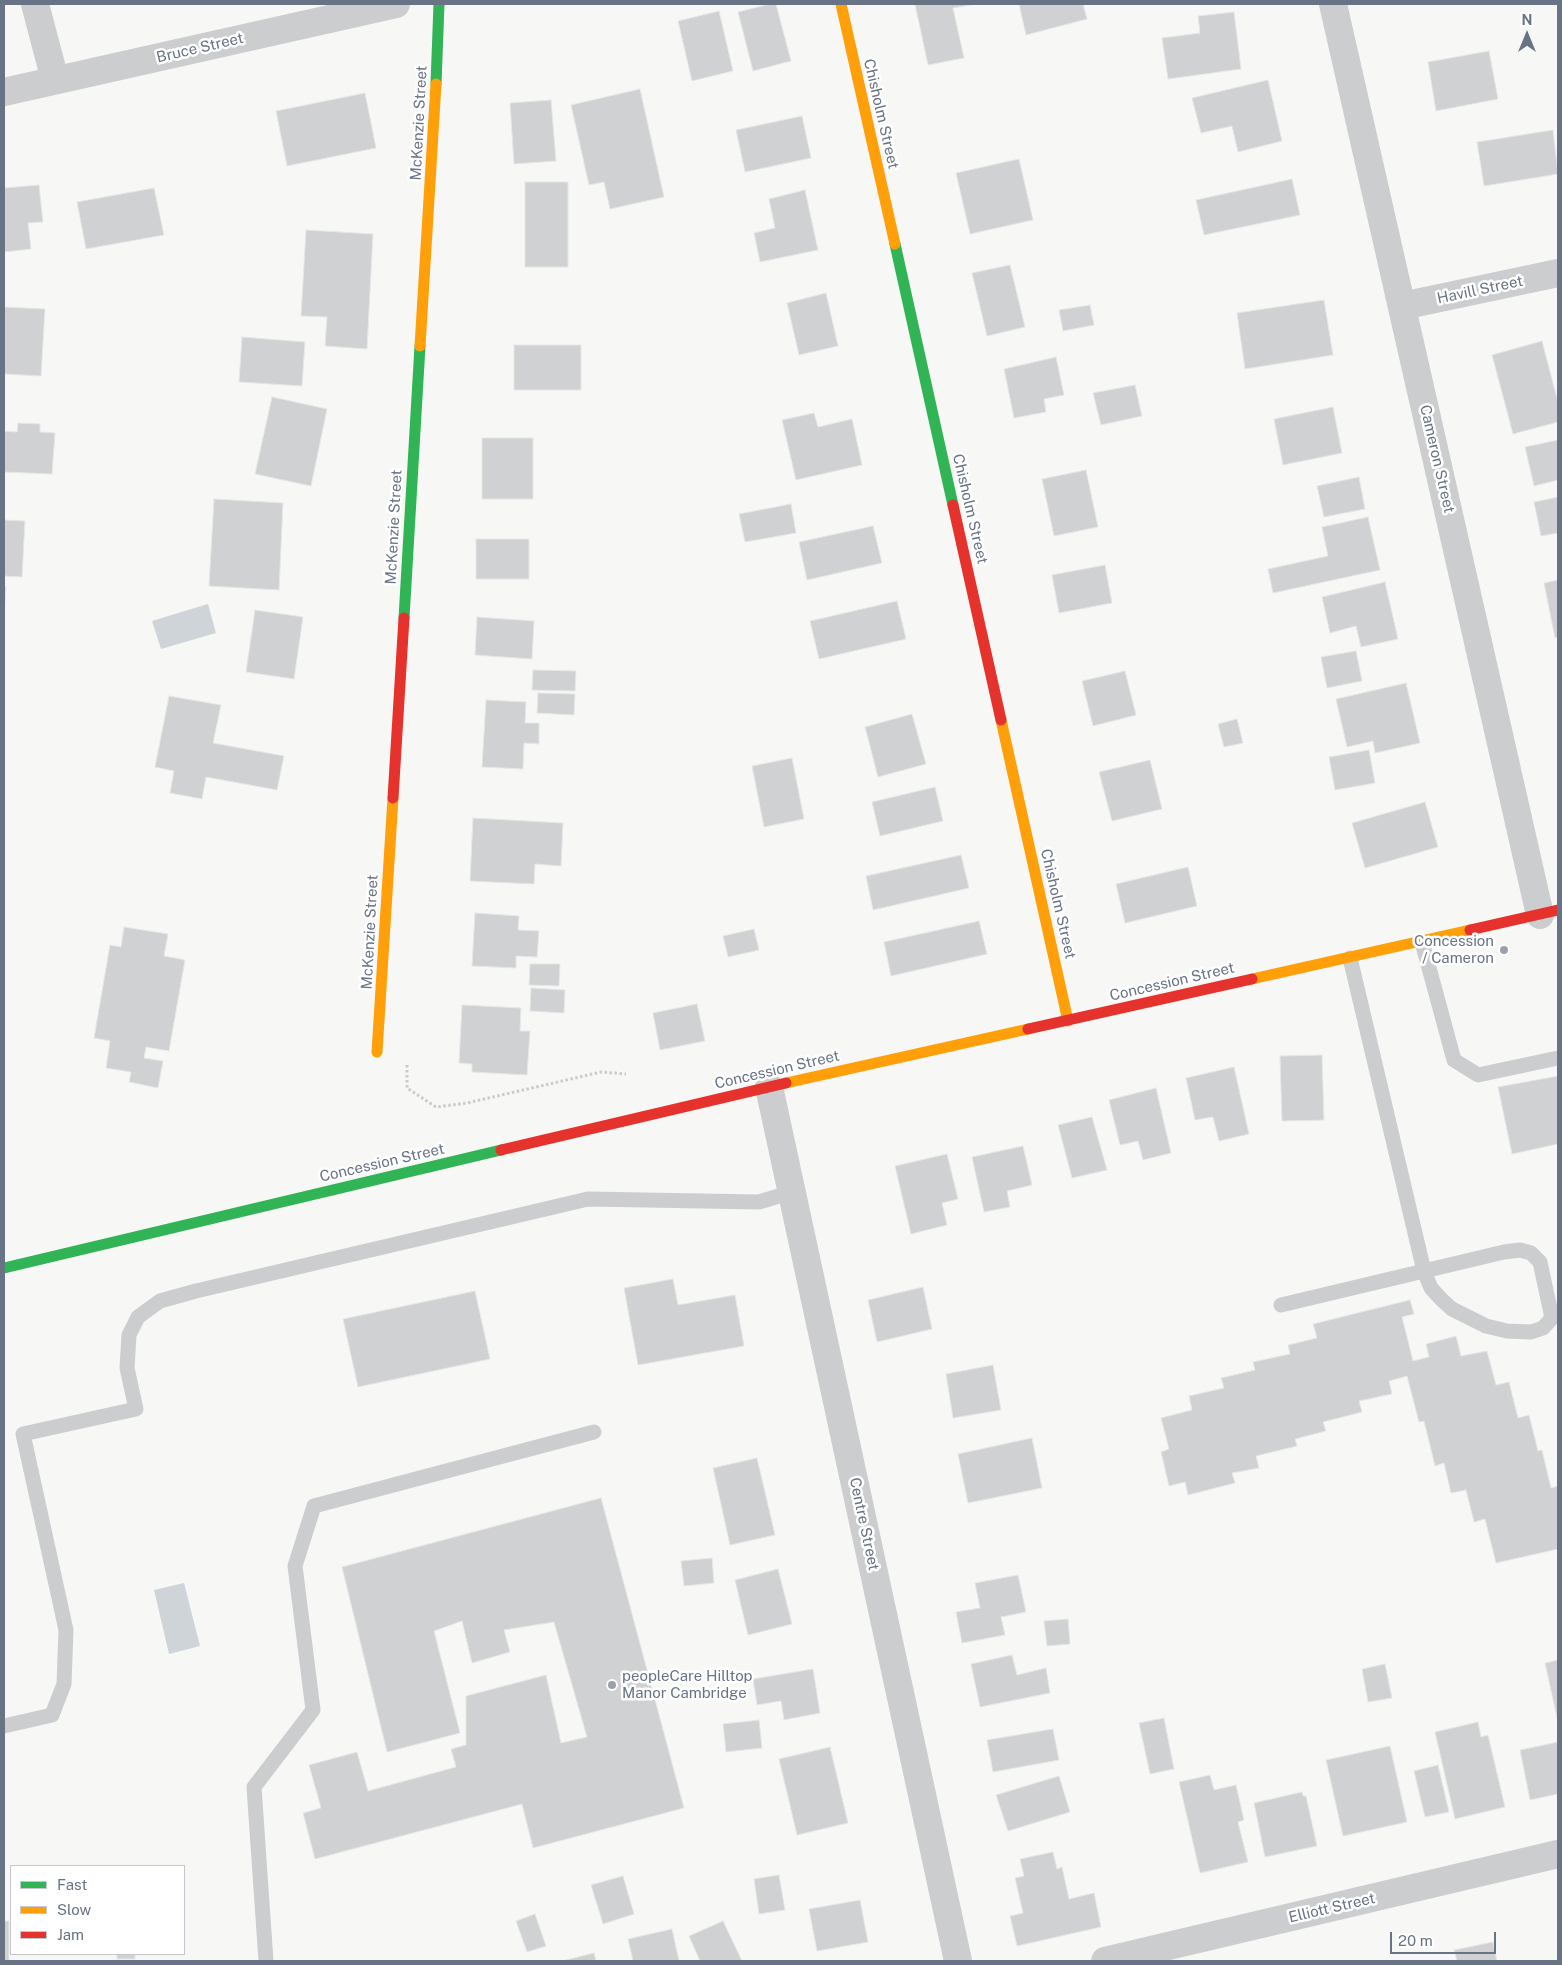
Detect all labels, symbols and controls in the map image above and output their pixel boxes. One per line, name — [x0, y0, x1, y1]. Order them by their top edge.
north arrow — [1502, 10, 1552, 60]
text: N — [1522, 12, 1532, 28]
street label: Bruce Street — [155, 29, 245, 67]
street label: Chisholm Street — [860, 57, 902, 171]
street label: McKenzie Street — [407, 65, 431, 181]
street label: Havill Street — [1435, 272, 1525, 308]
street label: Cameron Street — [1416, 403, 1458, 515]
street label: Chisholm Street — [949, 452, 991, 566]
street label: McKenzie Street — [382, 469, 406, 585]
street label: Chisholm Street — [1037, 847, 1079, 961]
street label: McKenzie Street — [358, 874, 382, 990]
place label: Concession / Cameron — [1414, 932, 1494, 967]
marker: Concession / Cameron — [1498, 944, 1510, 956]
street label: Concession Street — [1108, 959, 1236, 1005]
street label: Concession Street — [713, 1047, 841, 1093]
street label: Concession Street — [318, 1140, 446, 1186]
street label: Centre Street — [845, 1476, 883, 1572]
place label: peopleCare Hilltop Manor Cambridge — [622, 1667, 753, 1702]
marker: peopleCare Hilltop Manor Cambridge — [606, 1679, 618, 1691]
legend — [10, 1865, 185, 1955]
text: Fast — [57, 1876, 87, 1893]
street label: Elliott Street — [1287, 1889, 1377, 1927]
text: Slow — [57, 1901, 91, 1918]
scale bar — [1392, 1922, 1498, 1954]
text: Jam — [57, 1926, 84, 1943]
text: 20 m — [1398, 1932, 1433, 1949]

